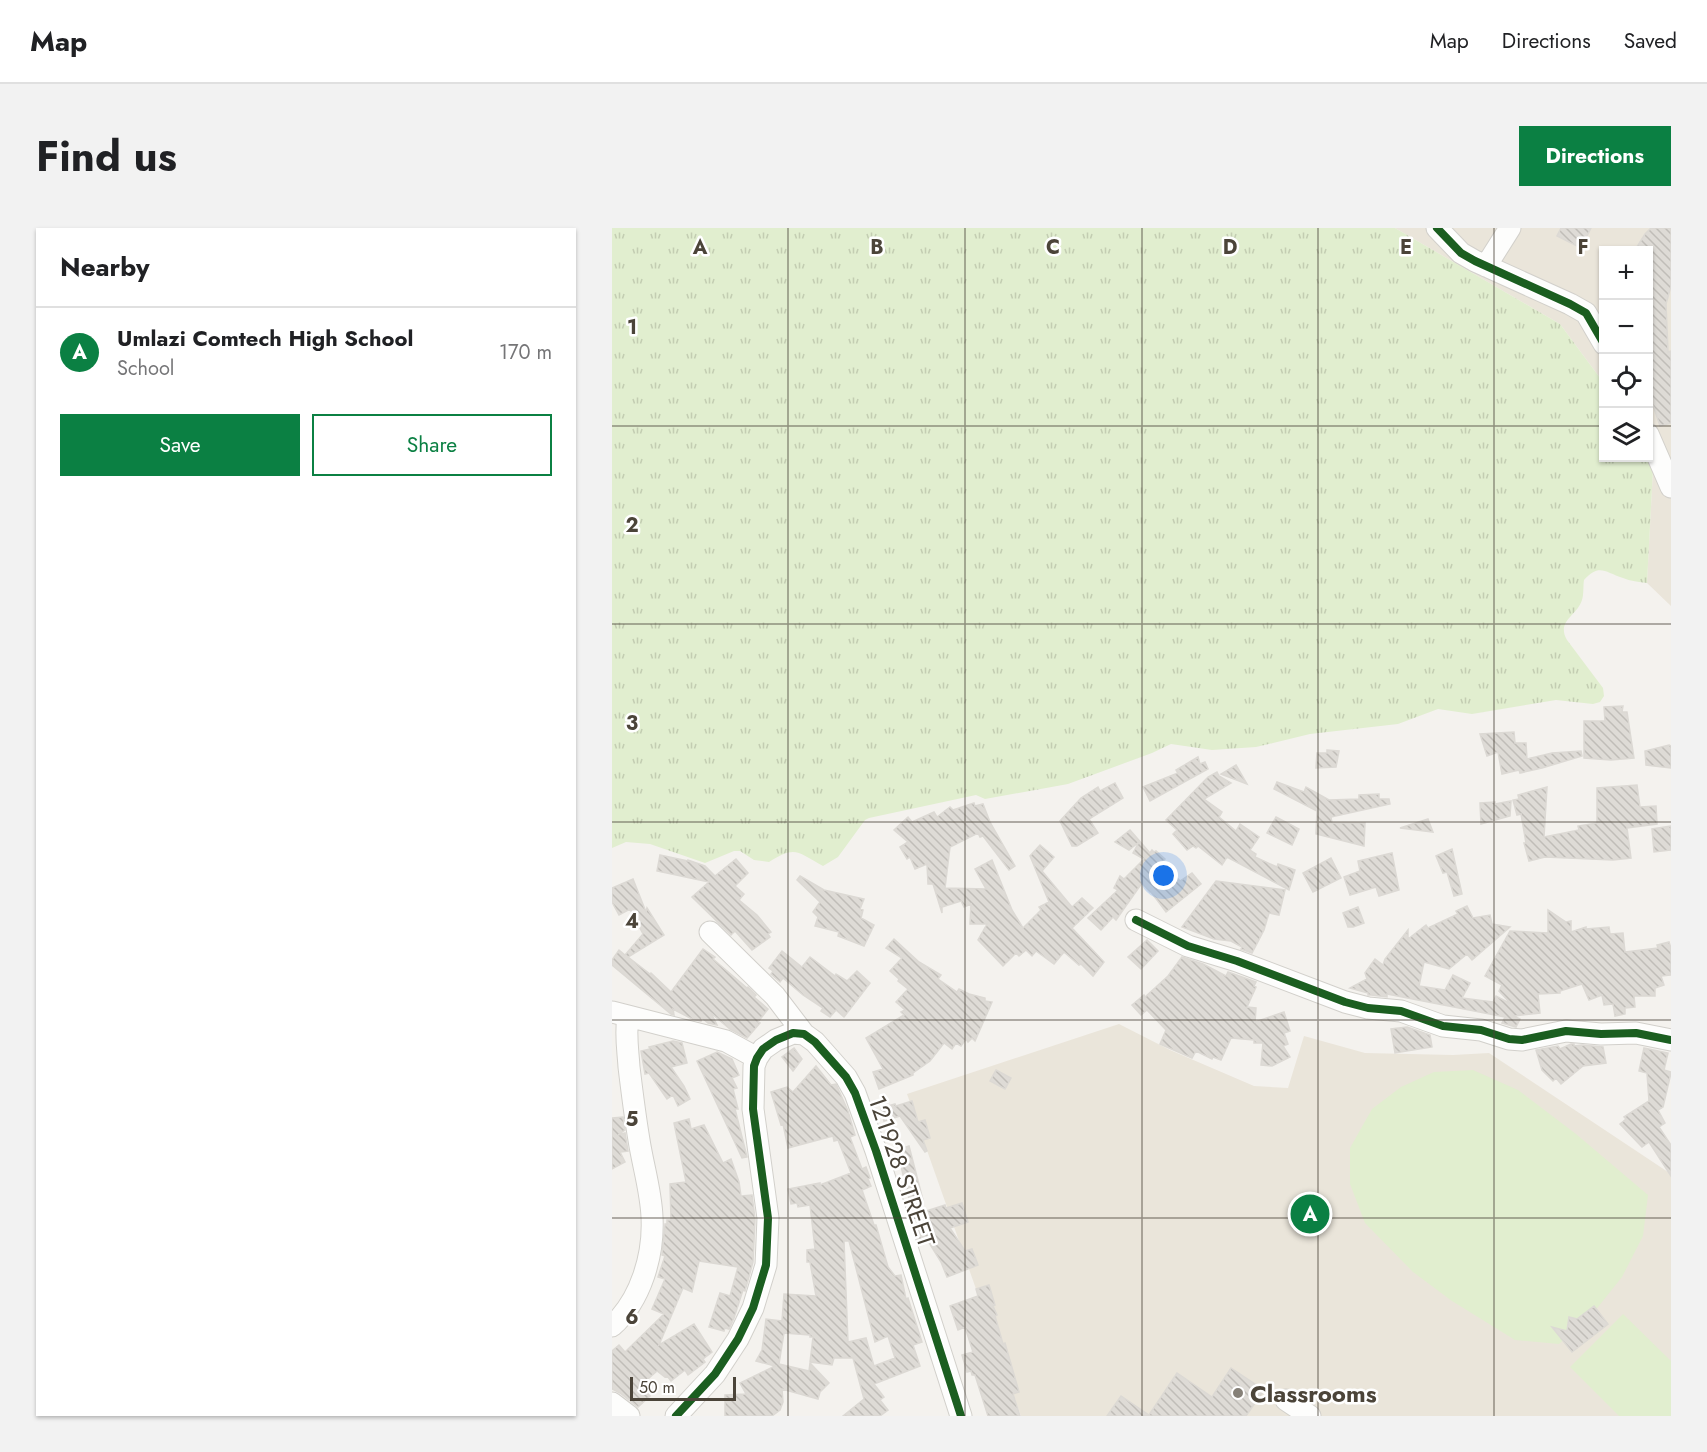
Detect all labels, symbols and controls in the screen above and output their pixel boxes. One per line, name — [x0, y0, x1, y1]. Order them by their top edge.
text: Map — [30, 21, 87, 62]
text: Map — [1430, 26, 1469, 56]
text: Directions — [1502, 26, 1591, 56]
text: Saved — [1624, 26, 1677, 56]
text: Find us — [36, 126, 177, 187]
button: Directions — [1519, 126, 1671, 186]
text: A — [692, 233, 708, 262]
text: B — [870, 233, 884, 262]
text: C — [1046, 233, 1060, 262]
text: D — [1223, 233, 1237, 262]
text: E — [1400, 233, 1412, 262]
text: F — [1577, 233, 1589, 262]
map controls — [1599, 246, 1653, 462]
button: + — [1599, 246, 1653, 300]
text: Nearby — [60, 248, 149, 286]
button: − — [1599, 300, 1653, 354]
text: 1 — [627, 313, 637, 342]
text: Umlazi Comtech High School — [117, 322, 413, 354]
text: A — [72, 338, 87, 367]
text: 170 m — [499, 338, 552, 367]
text: School — [117, 354, 174, 383]
button: locate — [1599, 354, 1653, 408]
button: layers — [1599, 408, 1653, 462]
button: Save — [60, 414, 300, 476]
button: Share — [312, 414, 552, 476]
text: 2 — [625, 511, 639, 540]
text: 3 — [626, 709, 638, 738]
your location — [1149, 861, 1178, 890]
text: 4 — [625, 907, 639, 936]
street label: 121928 STREET — [860, 1090, 944, 1252]
text: 5 — [626, 1105, 639, 1134]
pin: A — [1290, 1192, 1330, 1236]
text: 6 — [625, 1303, 639, 1332]
scale bar — [630, 1374, 736, 1402]
text: 50 m — [639, 1376, 675, 1399]
place label: Classrooms — [1250, 1376, 1377, 1411]
marker: Classrooms — [1231, 1386, 1245, 1400]

